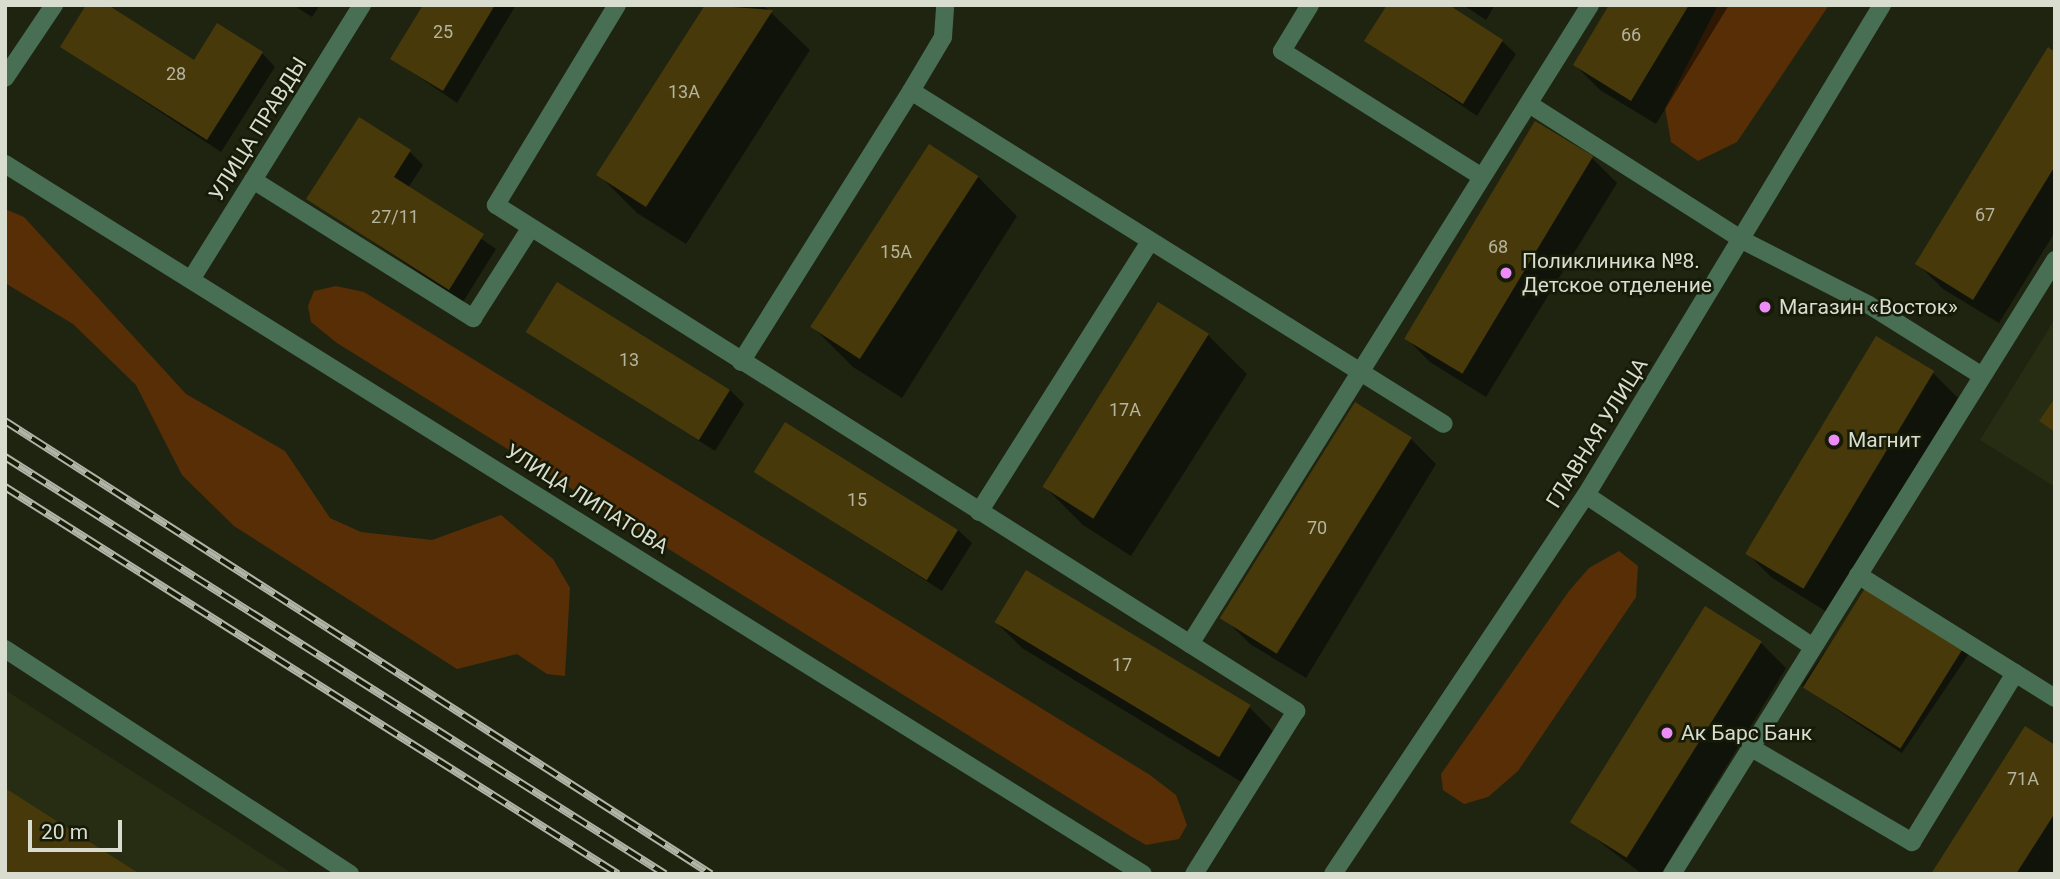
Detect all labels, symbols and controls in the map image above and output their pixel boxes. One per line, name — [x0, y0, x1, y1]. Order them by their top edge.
house number: 25 — [433, 21, 453, 43]
house number: 66 — [1621, 24, 1641, 46]
street label: УЛИЦА ПРАВДЫ — [204, 53, 312, 205]
house number: 28 — [166, 63, 186, 85]
house number: 13А — [668, 81, 700, 103]
house number: 67 — [1975, 204, 1995, 226]
house number: 27/11 — [371, 206, 419, 228]
house number: 68 — [1488, 236, 1508, 258]
house number: 15А — [880, 241, 912, 263]
place label: Поликлиника №8. Детское отделение — [1522, 248, 1712, 298]
marker: Поликлиника №8. Детское отделение — [1496, 263, 1516, 283]
place label: Магазин «Восток» — [1779, 294, 1958, 320]
marker: Магазин «Восток» — [1757, 299, 1773, 315]
house number: 13 — [619, 349, 639, 371]
street label: ГЛАВНАЯ УЛИЦА — [1541, 354, 1653, 512]
house number: 17А — [1109, 399, 1141, 421]
place label: Магнит — [1848, 427, 1921, 453]
marker: Магнит — [1826, 432, 1842, 448]
street label: УЛИЦА ЛИПАТОВА — [501, 439, 673, 559]
house number: 15 — [847, 489, 867, 511]
house number: 70 — [1307, 517, 1327, 539]
house number: 17 — [1112, 654, 1132, 676]
place label: Ак Барс Банк — [1681, 720, 1812, 746]
marker: Ак Барс Банк — [1659, 725, 1675, 741]
house number: 71А — [2007, 768, 2039, 790]
scale bar — [32, 806, 126, 850]
text: 20 m — [41, 820, 88, 844]

